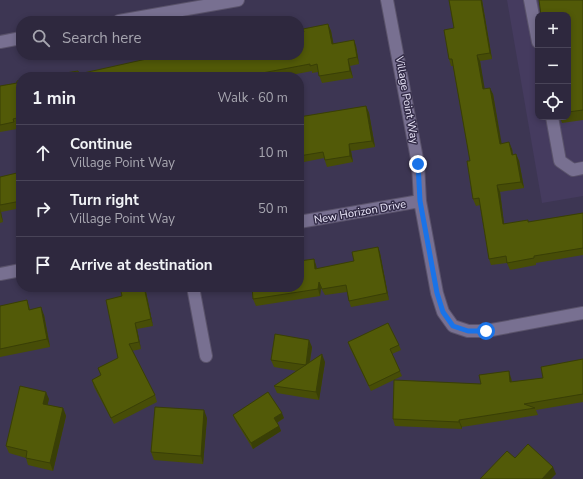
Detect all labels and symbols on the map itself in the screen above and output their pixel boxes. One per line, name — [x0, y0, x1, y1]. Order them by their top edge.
street label: Village Point Way — [392, 54, 422, 145]
route end — [409, 155, 427, 173]
street label: New Horizon Drive — [313, 196, 407, 227]
route start — [477, 322, 495, 340]

